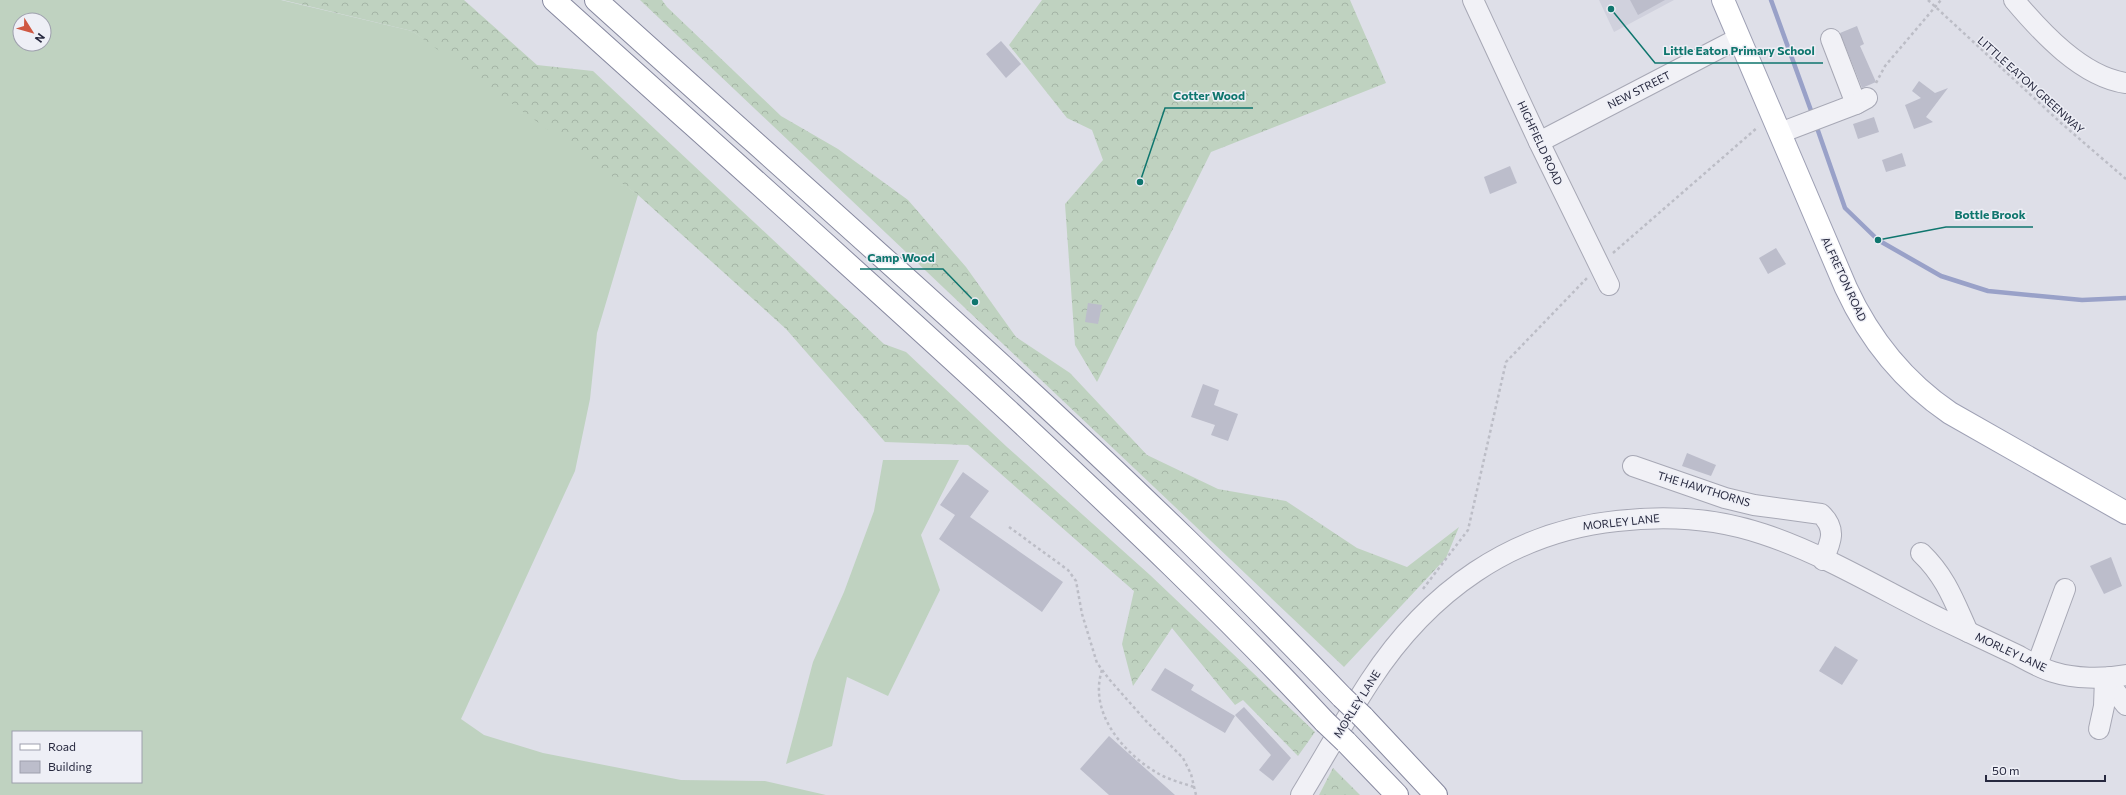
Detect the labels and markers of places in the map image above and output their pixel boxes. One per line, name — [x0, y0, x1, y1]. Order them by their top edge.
callout: Little Eaton Primary School — [1655, 39, 1823, 63]
callout: Cotter Wood — [1165, 84, 1253, 108]
callout: Bottle Brook — [1946, 203, 2033, 227]
callout: Camp Wood — [860, 245, 943, 269]

